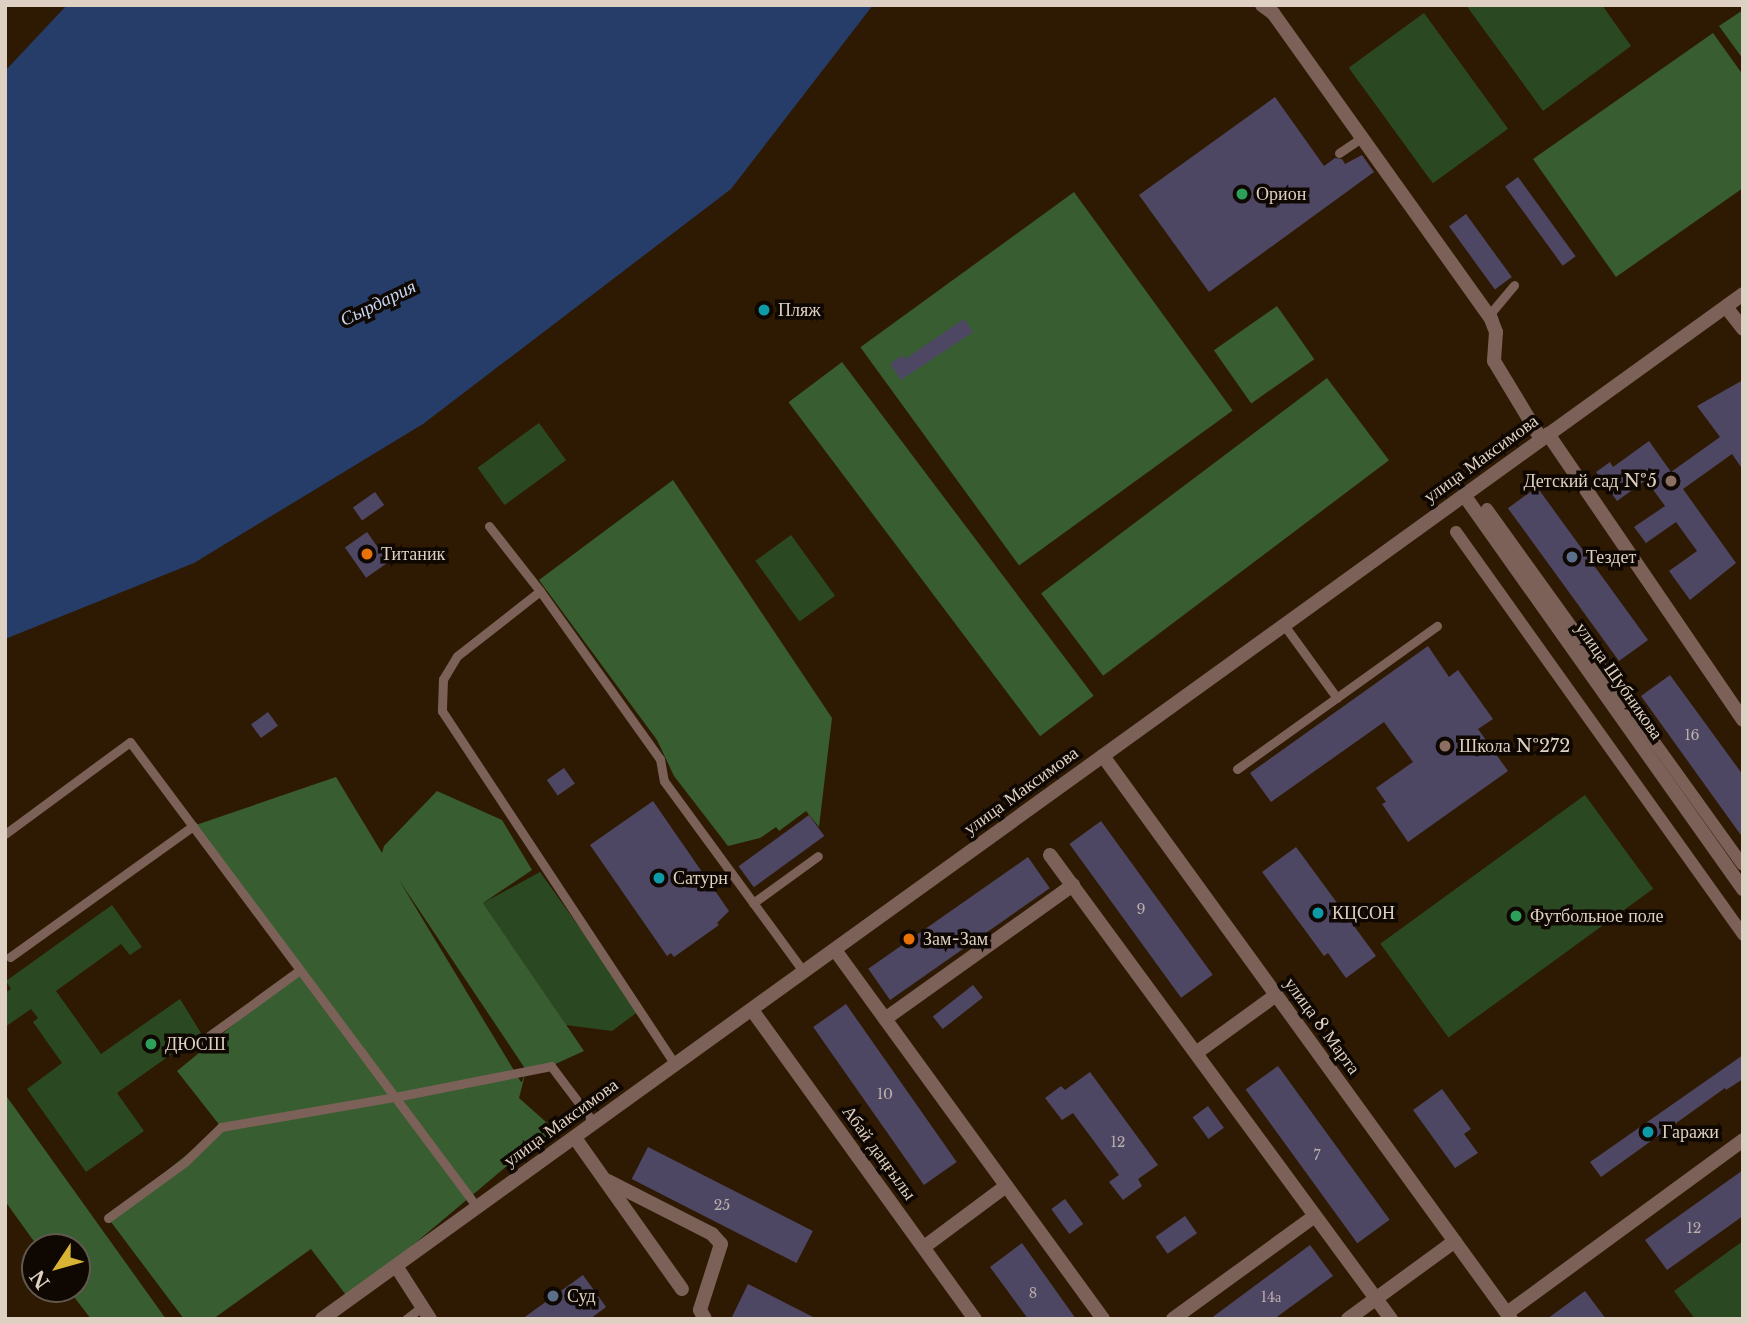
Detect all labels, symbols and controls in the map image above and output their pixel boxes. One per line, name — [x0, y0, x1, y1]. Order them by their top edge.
place label: Орион — [1256, 183, 1306, 205]
marker: Орион — [1234, 186, 1250, 202]
water label: Сырдария — [336, 275, 420, 331]
place label: Пляж — [778, 299, 821, 321]
marker: Пляж — [756, 302, 772, 318]
street label: улица Максимова — [1420, 410, 1542, 508]
place label: Детский сад №5 — [1523, 470, 1657, 492]
marker: Детский сад №5 — [1663, 473, 1679, 489]
place label: Титаник — [381, 543, 445, 565]
marker: Титаник — [359, 546, 375, 562]
place label: Тездет — [1586, 546, 1636, 568]
marker: Тездет — [1564, 549, 1580, 565]
street label: улица Шубникова — [1571, 618, 1667, 744]
house number: 16 — [1684, 727, 1700, 743]
place label: Школа №272 — [1459, 735, 1570, 757]
marker: Школа №272 — [1437, 738, 1453, 754]
street label: улица Максимова — [960, 742, 1082, 840]
place label: Сатурн — [673, 867, 728, 889]
marker: Сатурн — [651, 870, 667, 886]
house number: 9 — [1136, 901, 1146, 917]
place label: КЦСОН — [1332, 902, 1395, 924]
marker: КЦСОН — [1310, 905, 1326, 921]
place label: Футбольное поле — [1530, 905, 1664, 927]
marker: Футбольное поле — [1508, 908, 1524, 924]
place label: Зам-Зам — [923, 928, 988, 950]
marker: Зам-Зам — [901, 931, 917, 947]
street label: улица 8 Марта — [1280, 973, 1364, 1079]
place label: ДЮСШ — [165, 1033, 226, 1055]
marker: ДЮСШ — [143, 1036, 159, 1052]
street label: улица Максимова — [500, 1074, 622, 1172]
house number: 10 — [877, 1086, 893, 1102]
street label: Абай даңғылы — [838, 1102, 920, 1204]
place label: Гаражи — [1662, 1121, 1719, 1143]
marker: Гаражи — [1640, 1124, 1656, 1140]
house number: 12 — [1111, 1134, 1125, 1150]
house number: 7 — [1313, 1147, 1321, 1163]
house number: 25 — [714, 1197, 730, 1213]
house number: 12 — [1687, 1220, 1701, 1236]
north arrow — [21, 1233, 91, 1303]
text: N — [26, 1265, 55, 1293]
place label: Суд — [567, 1285, 596, 1307]
house number: 8 — [1029, 1285, 1037, 1301]
marker: Суд — [545, 1288, 561, 1304]
house number: 14а — [1261, 1289, 1281, 1305]

